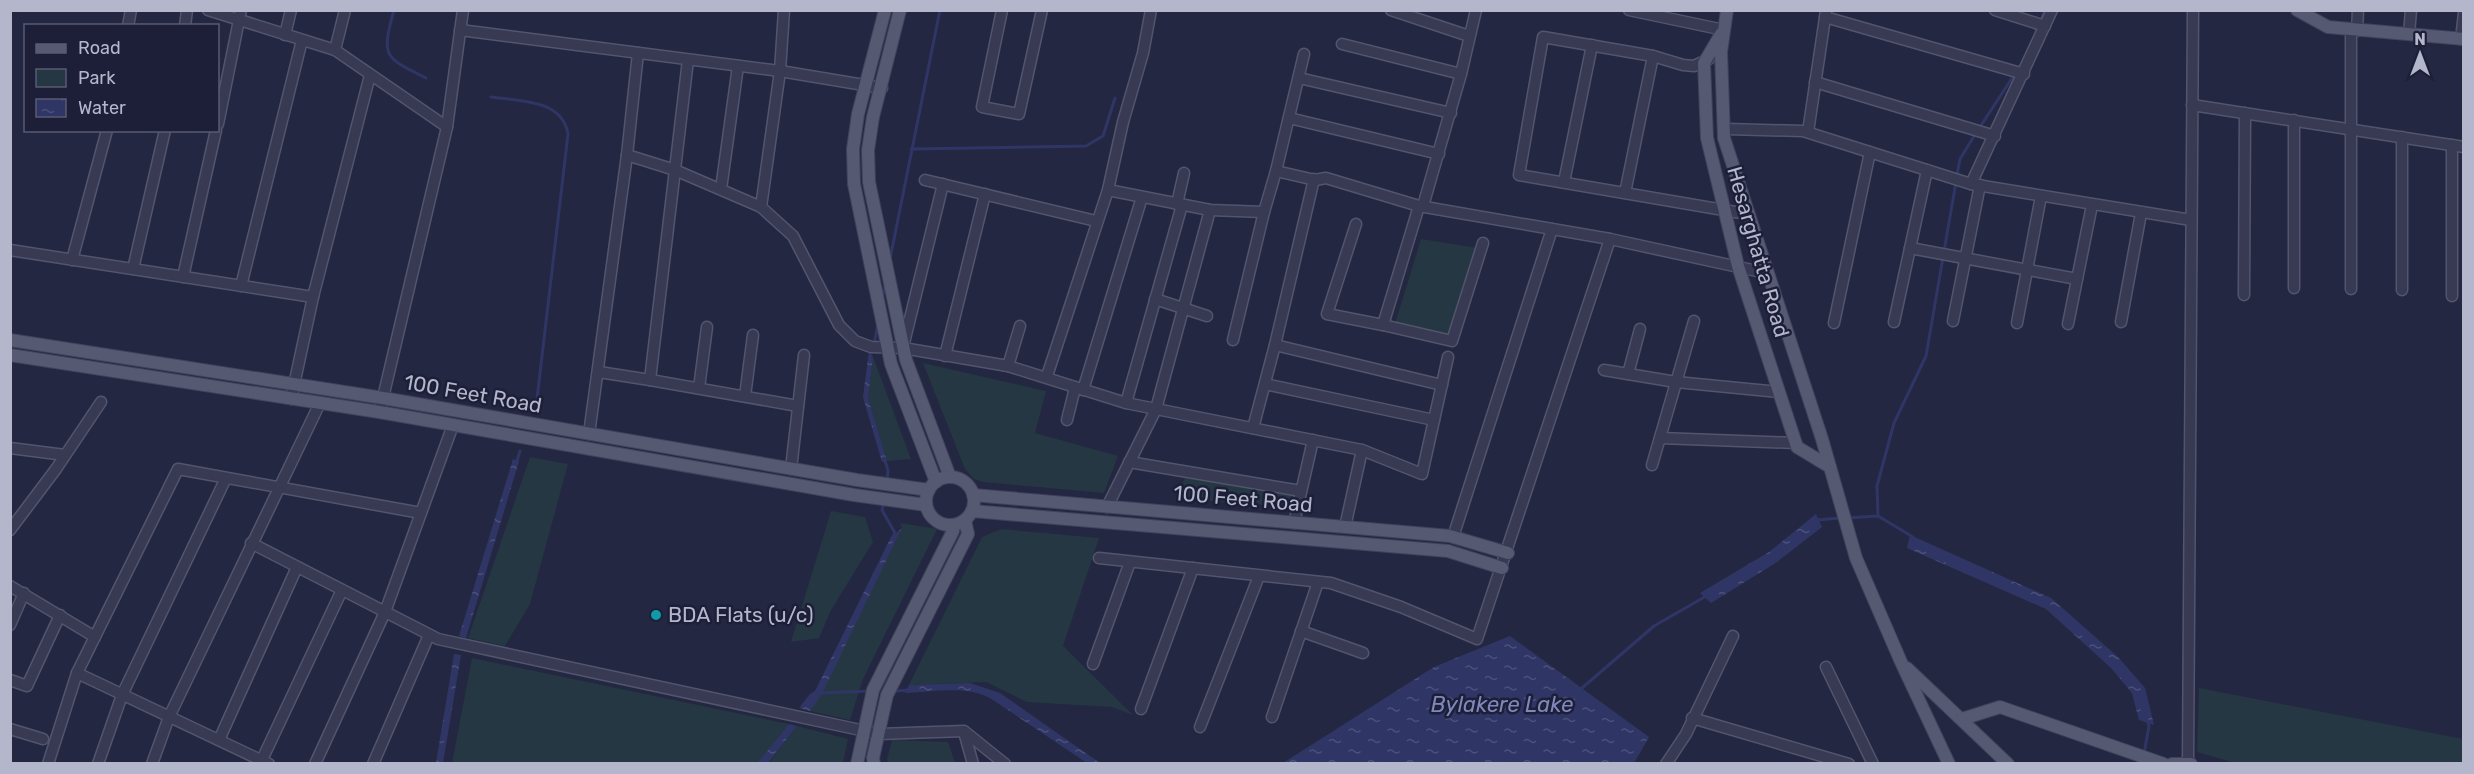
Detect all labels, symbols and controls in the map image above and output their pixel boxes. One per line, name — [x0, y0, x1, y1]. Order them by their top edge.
legend — [24, 24, 219, 132]
north arrow — [2390, 24, 2450, 84]
text: N — [2414, 30, 2426, 49]
text: Road — [78, 37, 121, 59]
text: Park — [78, 67, 116, 89]
text: Water — [78, 97, 126, 119]
street label: Hesarghatta Road — [1722, 164, 1795, 340]
street label: 100 Feet Road — [402, 369, 544, 418]
street label: 100 Feet Road — [1173, 480, 1314, 517]
place label: BDA Flats (u/c) — [668, 602, 814, 627]
marker: BDA Flats (u/c) — [649, 608, 663, 622]
water label: Bylakere Lake — [1431, 691, 1573, 718]

